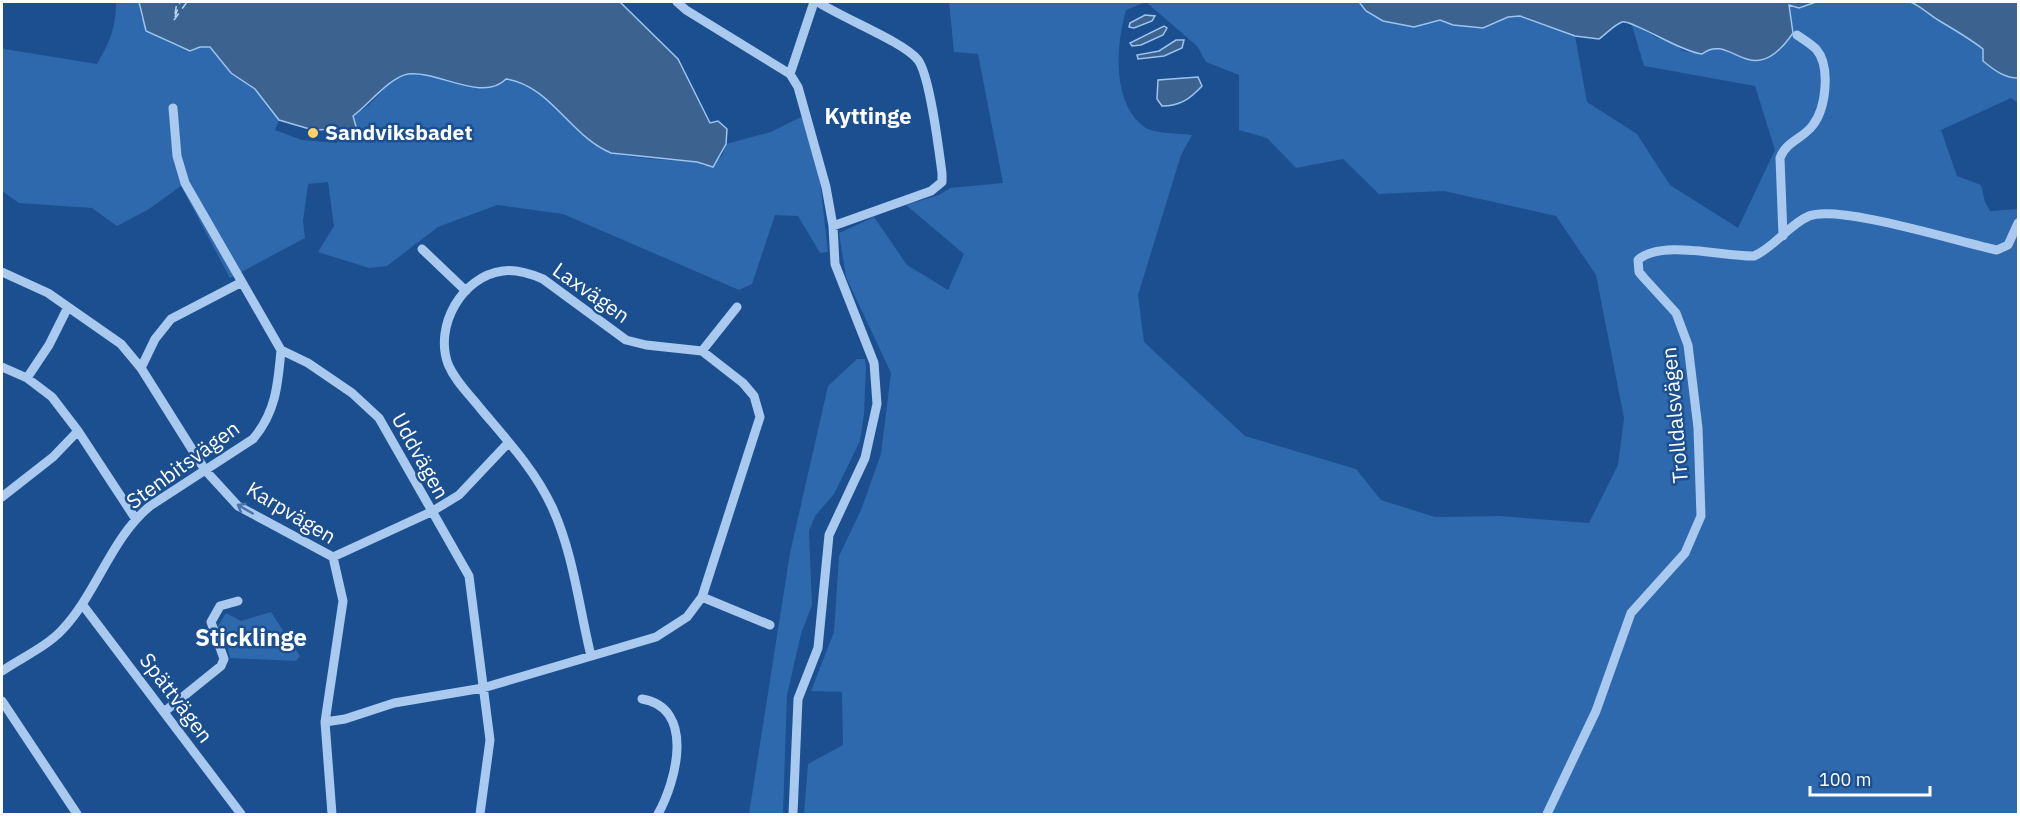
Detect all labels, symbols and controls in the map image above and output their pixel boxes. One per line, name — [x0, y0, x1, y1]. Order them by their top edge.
district label: Kyttinge — [824, 101, 912, 130]
place label: Sandviksbadet — [325, 118, 472, 146]
marker: Sandviksbadet — [306, 126, 320, 140]
street label: Laxvägen — [547, 255, 636, 329]
street label: Trolldalsvägen — [1654, 346, 1694, 484]
street label: Uddvägen — [386, 407, 456, 504]
street label: Stenbitsvägen — [120, 414, 245, 515]
street label: Karpvägen — [242, 474, 341, 550]
one-way arrow — [237, 502, 254, 514]
district label: Sticklinge — [195, 621, 307, 653]
street label: Spättvägen — [134, 647, 220, 748]
scale bar — [1810, 759, 1930, 797]
text: 100 m — [1819, 768, 1871, 791]

